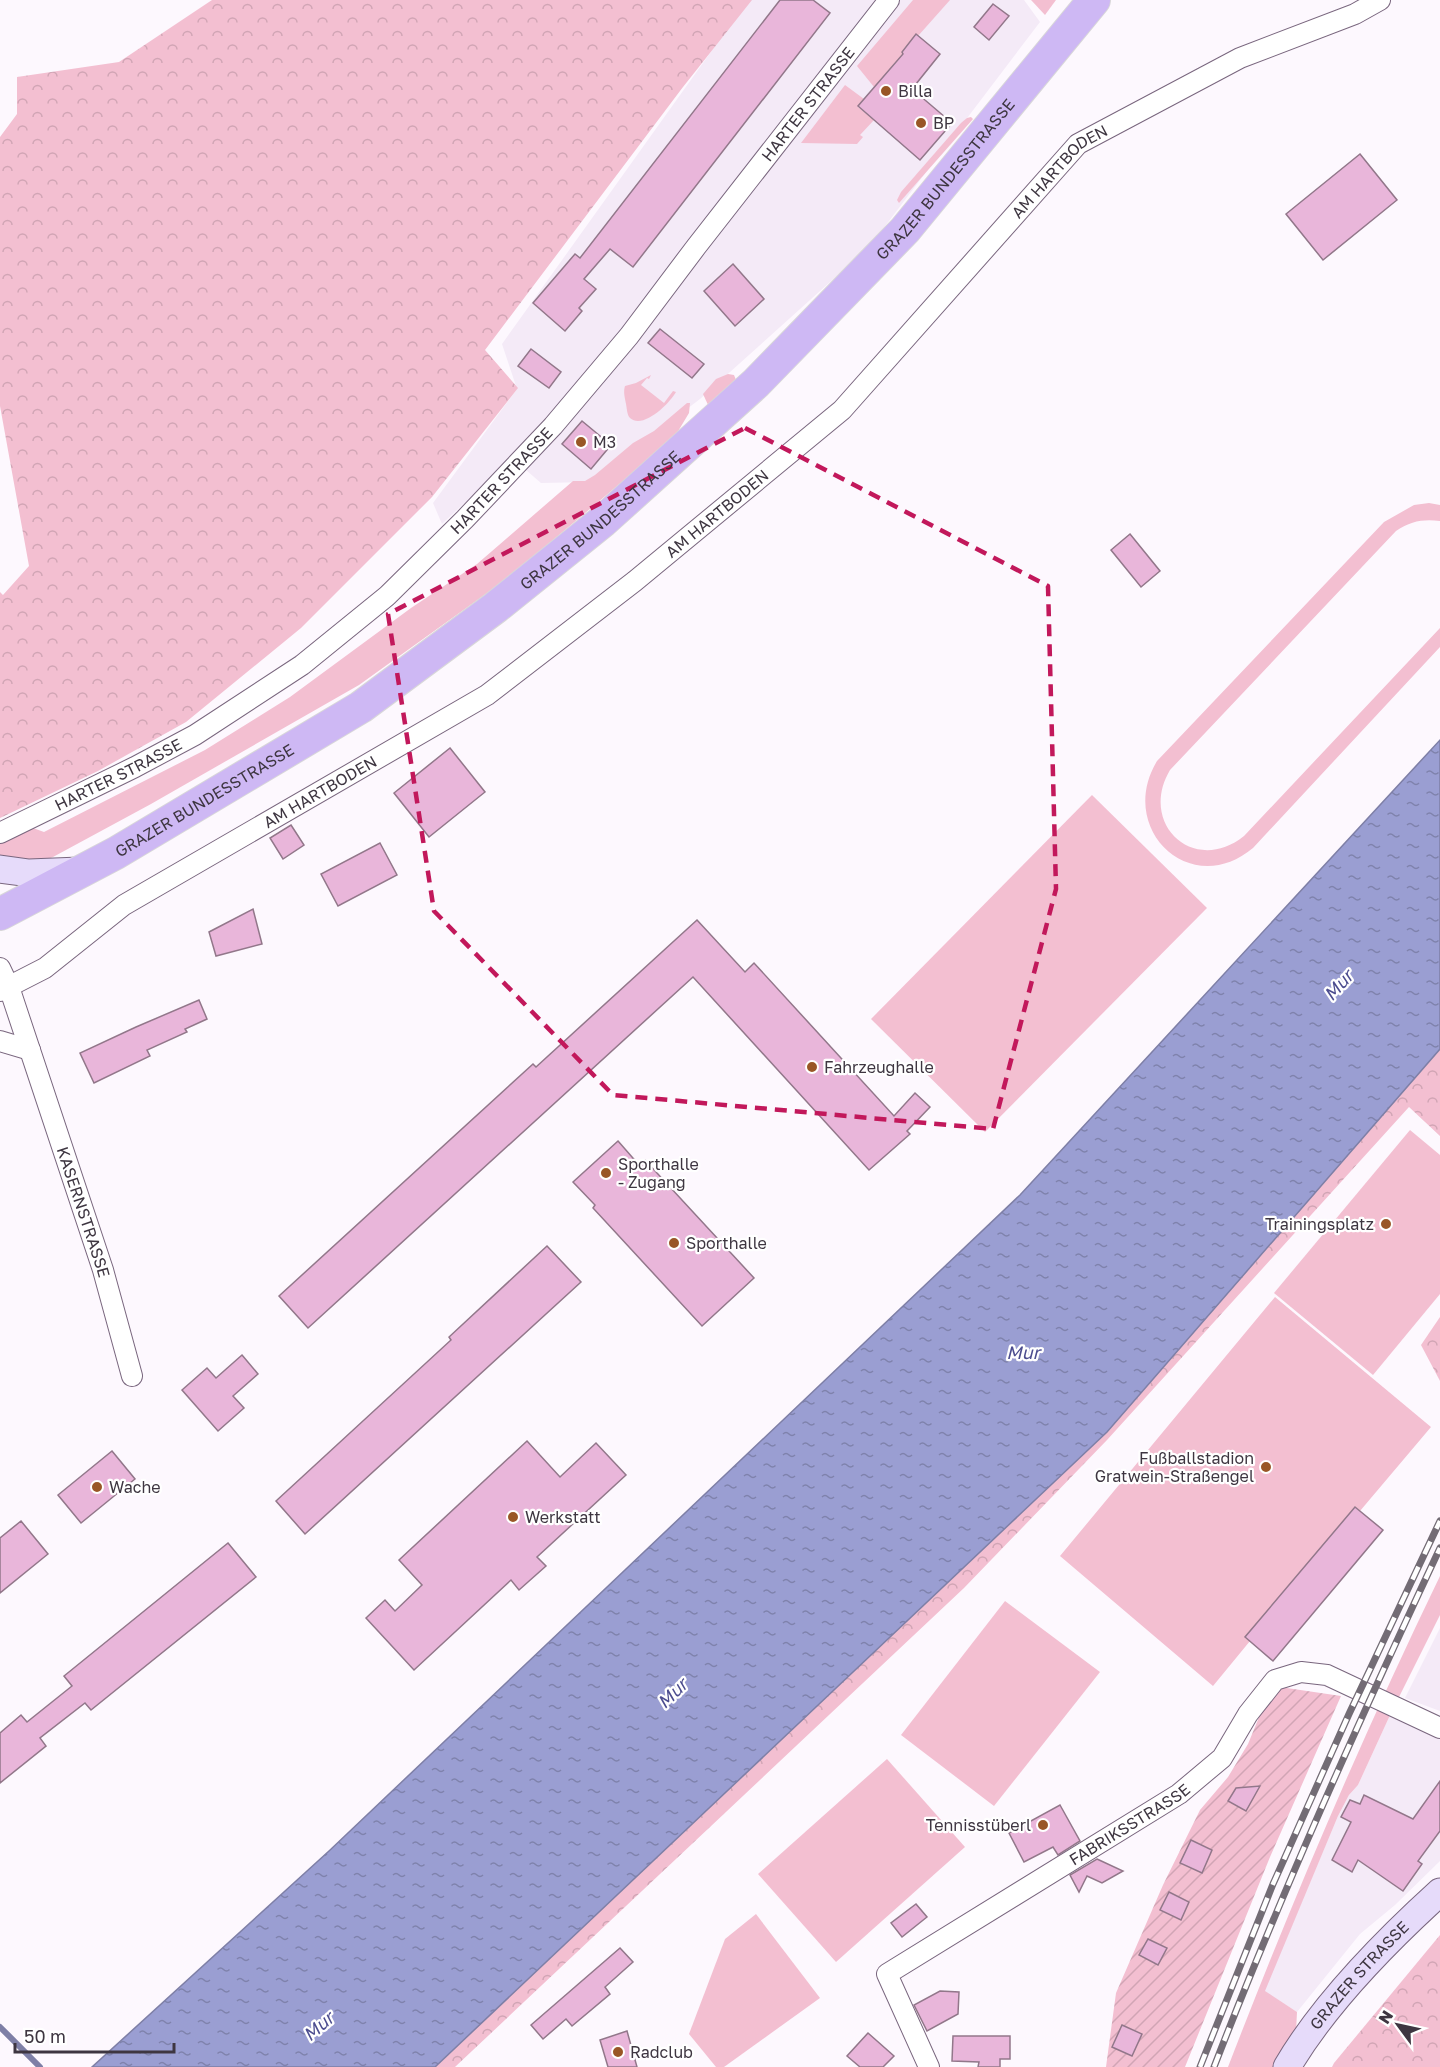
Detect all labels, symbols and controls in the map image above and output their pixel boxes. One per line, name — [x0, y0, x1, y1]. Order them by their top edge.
street label: HARTER STRASSE — [757, 43, 859, 165]
place label: Billa — [898, 81, 932, 101]
marker: Billa — [879, 84, 893, 98]
street label: GRAZER BUNDESSTRASSE — [872, 94, 1019, 264]
place label: BP — [933, 113, 954, 133]
marker: BP — [914, 116, 928, 130]
street label: AM HARTBODEN — [1007, 120, 1111, 222]
street label: HARTER STRASSE — [446, 423, 557, 538]
place label: M3 — [593, 432, 616, 452]
marker: M3 — [574, 435, 588, 449]
street label: GRAZER BUNDESSTRASSE — [516, 446, 685, 594]
street label: AM HARTBODEN — [661, 465, 772, 562]
street label: HARTER STRASSE — [51, 734, 185, 815]
street label: GRAZER BUNDESSTRASSE — [111, 739, 297, 861]
street label: AM HARTBODEN — [260, 751, 380, 832]
water label: Mur — [1319, 963, 1359, 1005]
place label: Fahrzeughalle — [824, 1057, 934, 1077]
marker: Fahrzeughalle — [805, 1060, 819, 1074]
street label: KASERNSTRASSE — [53, 1144, 115, 1280]
place label: Sporthalle - Zugang — [618, 1154, 699, 1192]
marker: Sporthalle - Zugang — [599, 1166, 613, 1180]
place label: Trainingsplatz — [1265, 1214, 1374, 1234]
marker: Trainingsplatz — [1379, 1217, 1393, 1231]
place label: Sporthalle — [686, 1233, 767, 1253]
marker: Sporthalle — [667, 1236, 681, 1250]
water label: Mur — [1006, 1341, 1043, 1363]
place label: Fußballstadion Gratwein-Straßengel — [1095, 1448, 1254, 1486]
marker: Fußballstadion Gratwein-Straßengel — [1259, 1460, 1273, 1474]
place label: Wache — [109, 1477, 161, 1497]
marker: Wache — [90, 1480, 104, 1494]
place label: Werkstatt — [525, 1507, 601, 1527]
marker: Werkstatt — [506, 1510, 520, 1524]
water label: Mur — [652, 1671, 694, 1713]
street label: FABRIKSSTRASSE — [1065, 1779, 1194, 1869]
place label: Tennisstüberl — [926, 1815, 1031, 1835]
marker: Tennisstüberl — [1036, 1818, 1050, 1832]
street label: GRAZER STRASSE — [1305, 1917, 1413, 2033]
north arrow — [1368, 1995, 1428, 2055]
water label: Mur — [298, 2005, 340, 2045]
text: N — [1374, 2006, 1397, 2027]
scale bar — [15, 2016, 174, 2054]
text: 50 m — [24, 2025, 66, 2047]
place label: Radclub — [630, 2042, 693, 2062]
marker: Radclub — [611, 2045, 625, 2059]

